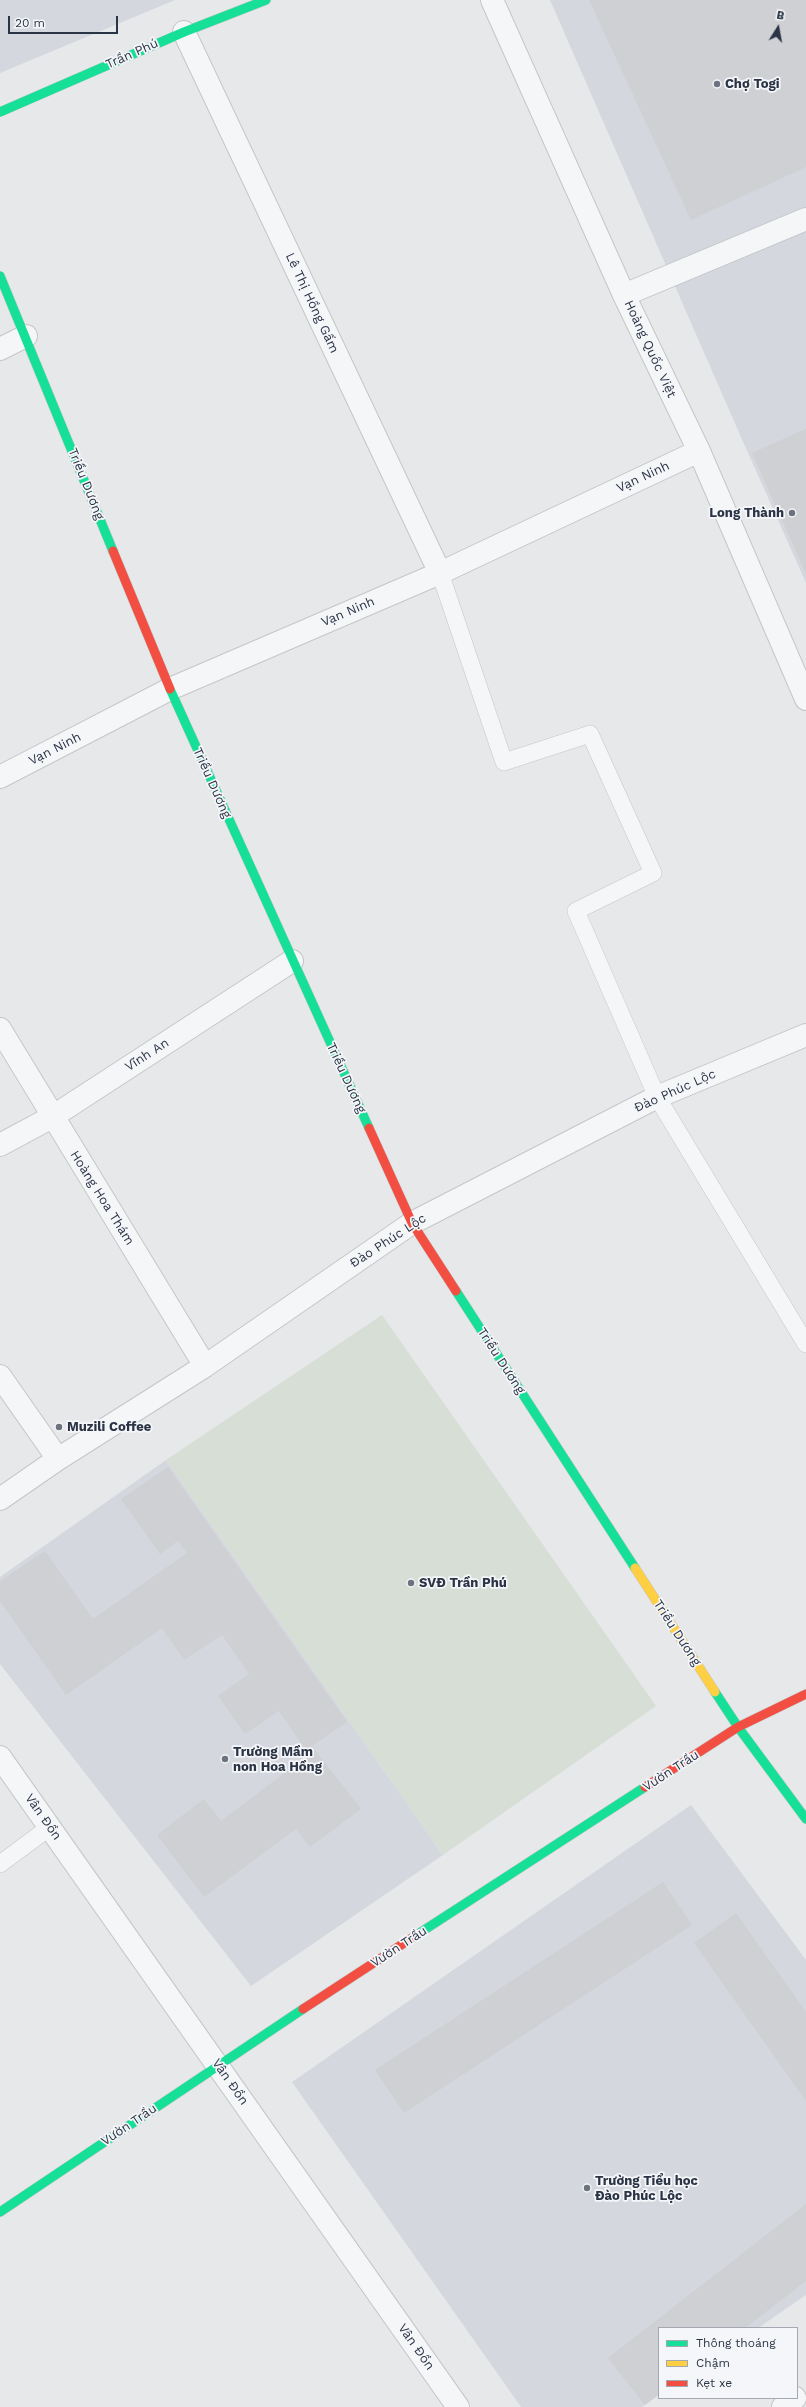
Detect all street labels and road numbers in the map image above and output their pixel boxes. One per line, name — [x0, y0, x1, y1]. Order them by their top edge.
street label: Trần Phú — [103, 36, 161, 72]
street label: Lê Thị Hồng Gấm — [282, 250, 342, 356]
street label: Hoàng Quốc Việt — [621, 298, 679, 400]
street label: Triều Dương — [65, 446, 107, 522]
street label: Vạn Ninh — [614, 458, 672, 496]
street label: Vạn Ninh — [319, 594, 377, 630]
street label: Vạn Ninh — [26, 729, 84, 769]
street label: Triều Dương — [189, 745, 235, 821]
street label: Vĩnh An — [122, 1035, 172, 1075]
street label: Triều Dương — [323, 1040, 369, 1116]
street label: Đào Phúc Lộc — [632, 1066, 718, 1116]
street label: Hoàng Hoa Thám — [67, 1148, 137, 1248]
street label: Đào Phúc Lộc — [347, 1211, 429, 1271]
street label: Triều Dương — [474, 1325, 528, 1397]
street label: Triều Dương — [650, 1597, 704, 1669]
street label: Vườn Trầu — [640, 1747, 702, 1795]
street label: Vân Đồn — [21, 1791, 65, 1843]
street label: Vườn Trầu — [368, 1923, 430, 1971]
street label: Vân Đồn — [208, 2056, 252, 2108]
street label: Vườn Trầu — [98, 2101, 160, 2149]
street label: Vân Đồn — [394, 2321, 438, 2373]

